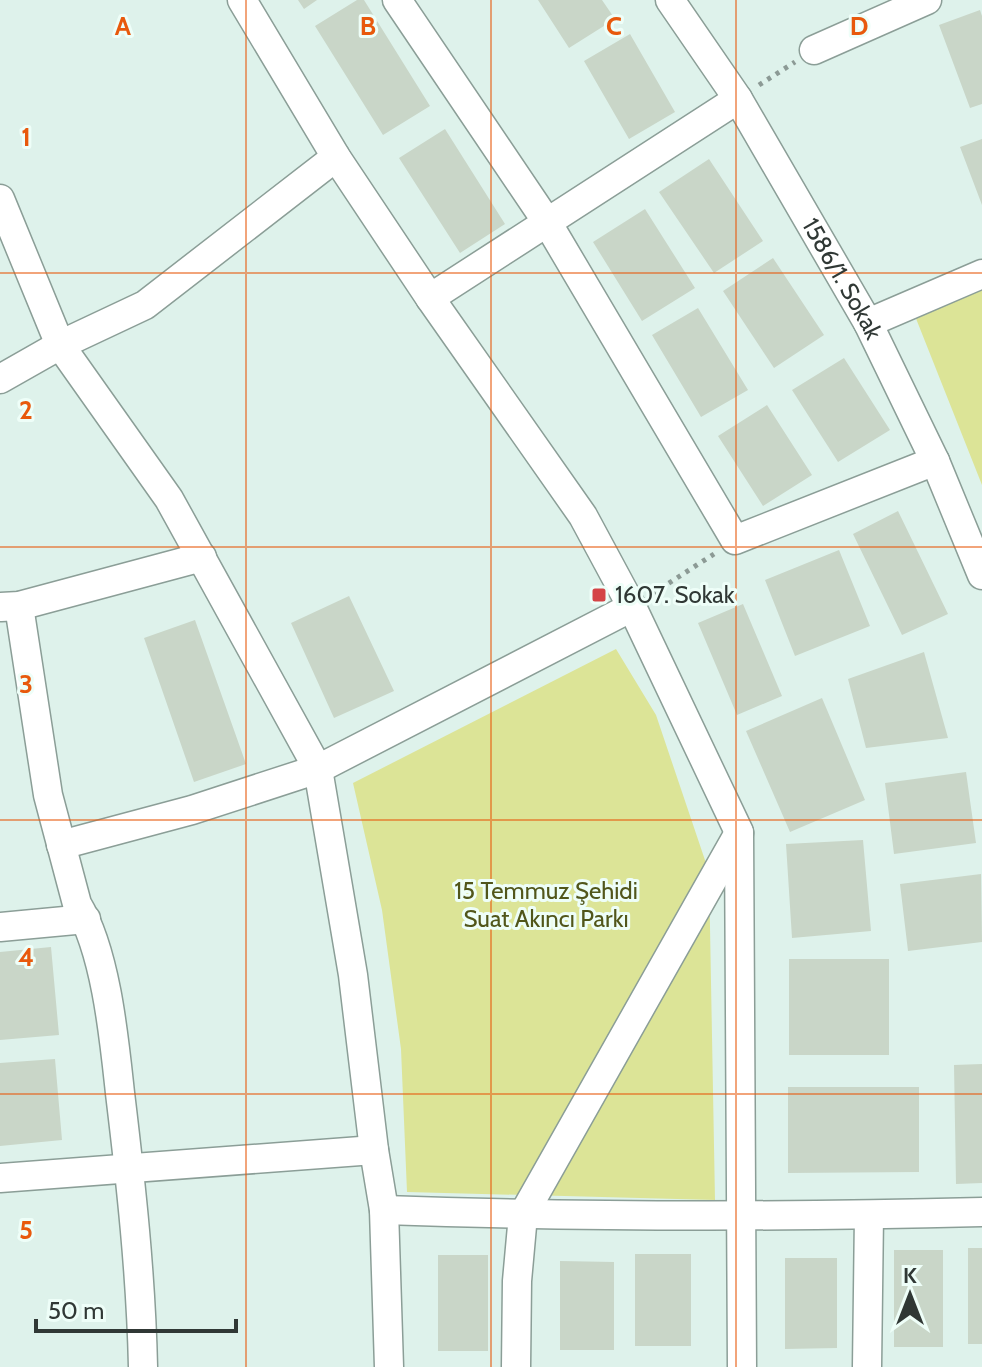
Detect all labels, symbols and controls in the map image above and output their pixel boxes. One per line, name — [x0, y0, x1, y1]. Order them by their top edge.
text: A — [115, 10, 132, 42]
text: B — [360, 10, 376, 42]
text: C — [606, 10, 622, 42]
text: D — [850, 10, 868, 42]
text: 1 — [21, 121, 31, 153]
street label: 1586/1. Sokak — [796, 213, 889, 344]
text: 2 — [19, 394, 33, 426]
place label: 1607. Sokak — [615, 580, 735, 609]
marker: 1607. Sokak — [590, 586, 608, 604]
text: 3 — [19, 668, 33, 700]
park label: 15 Temmuz Şehidi Suat Akıncı Parkı — [454, 876, 638, 933]
text: 4 — [18, 941, 34, 973]
text: 5 — [19, 1214, 33, 1246]
north arrow — [870, 1255, 950, 1335]
text: K — [903, 1262, 917, 1289]
scale bar — [36, 1283, 236, 1333]
text: 50 m — [48, 1296, 104, 1325]

